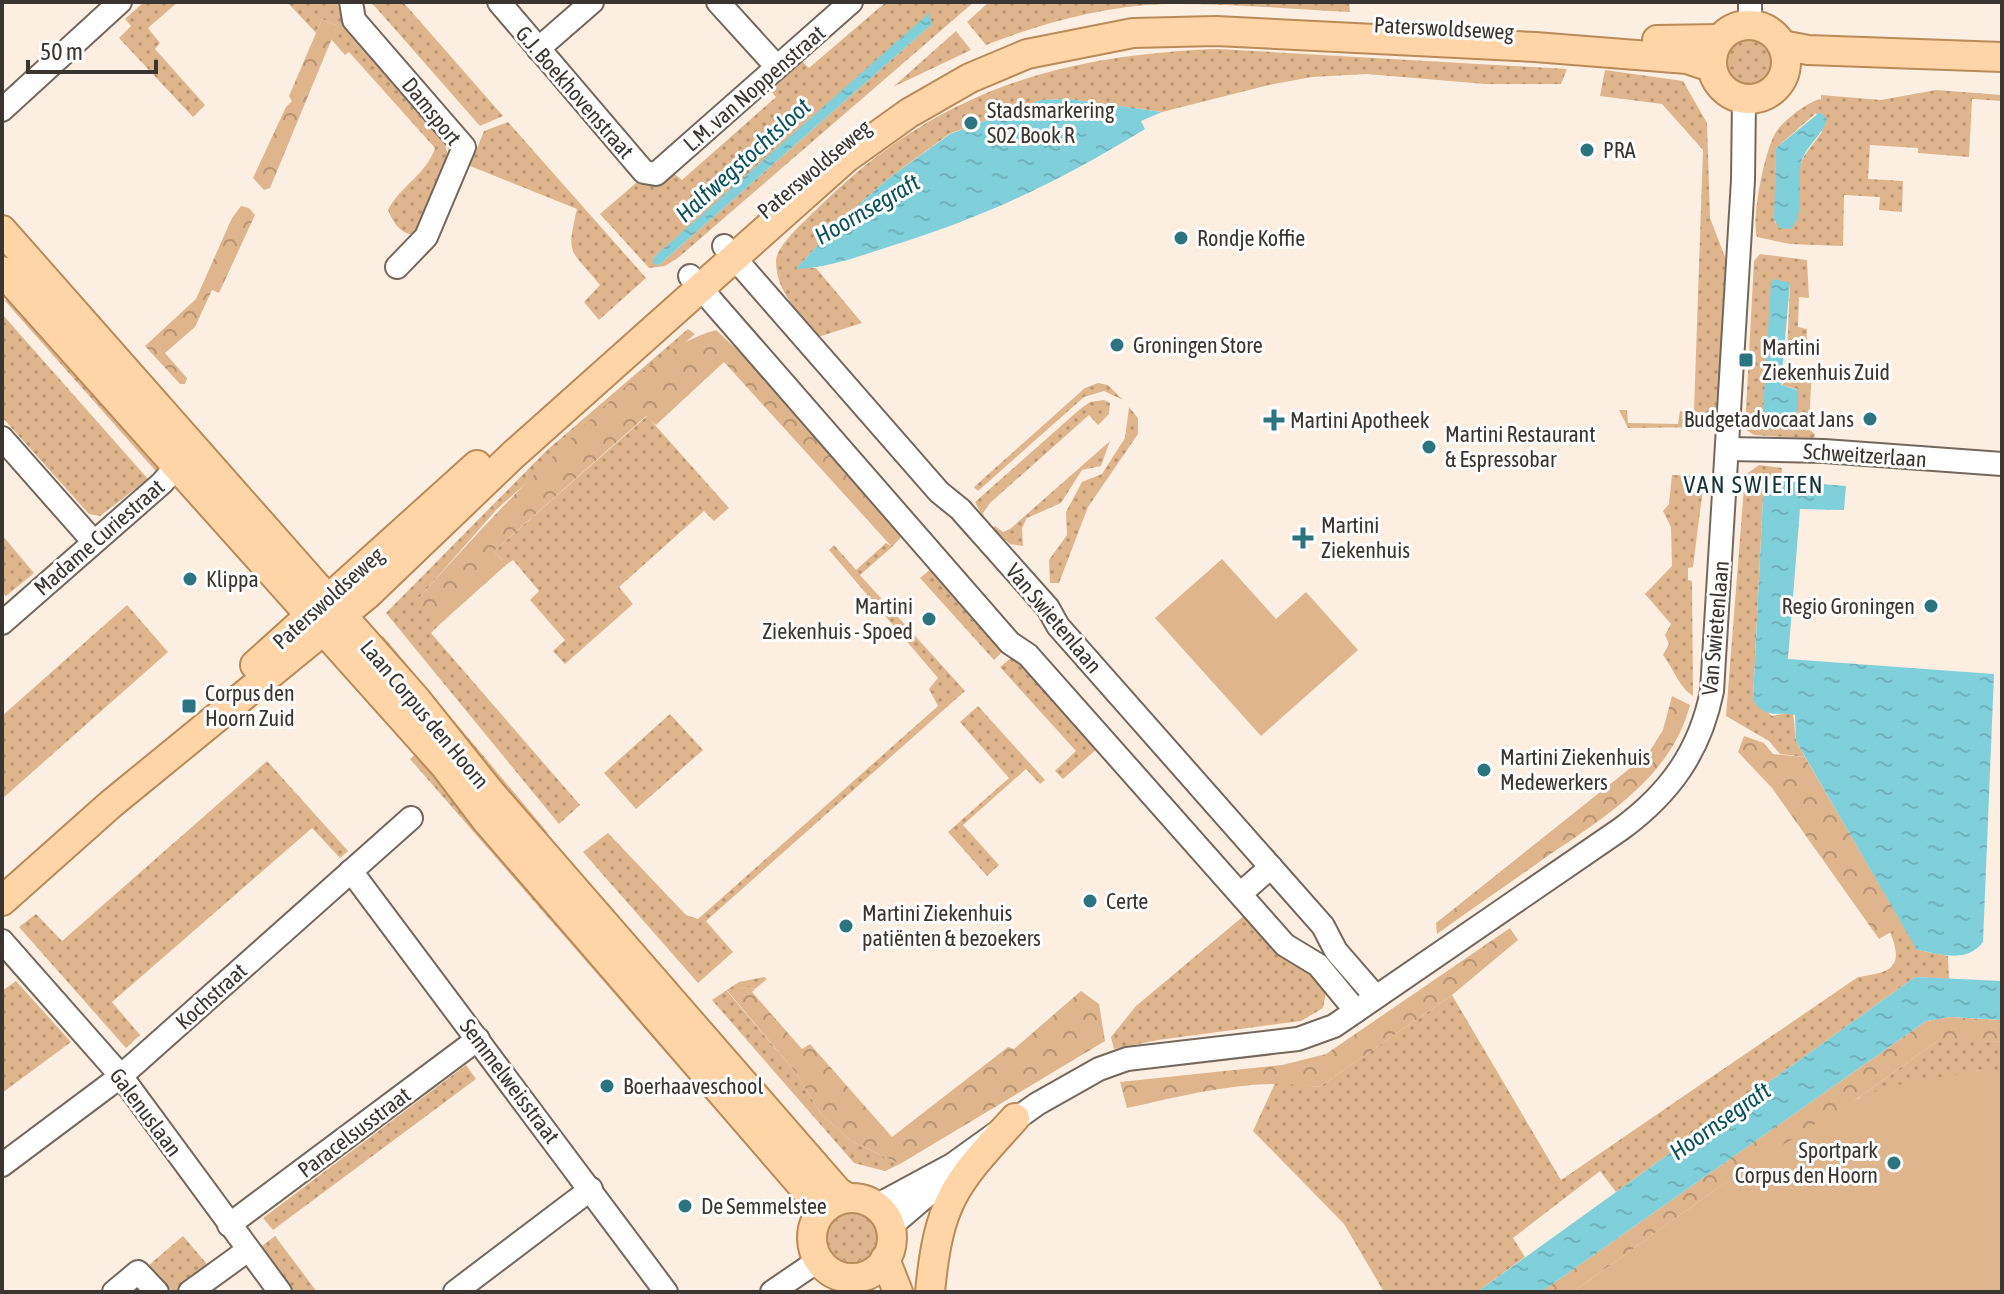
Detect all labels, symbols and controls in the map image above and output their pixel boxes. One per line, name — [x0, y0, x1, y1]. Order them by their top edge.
street label: Paterswoldseweg — [1373, 11, 1515, 45]
street label: L.M. van Noppenstraat — [678, 20, 830, 156]
street label: G.J. Boekhovenstraat — [510, 21, 640, 163]
scale bar — [28, 24, 156, 74]
text: 50 m — [40, 38, 83, 65]
street label: Damsport — [397, 72, 467, 150]
water label: Halfwegstochtsloot — [670, 92, 816, 227]
place label: Stadsmarkering S02 Book R — [987, 97, 1115, 148]
street label: Paterswoldseweg — [752, 114, 876, 224]
marker: Stadsmarkering S02 Book R — [962, 114, 980, 132]
place label: PRA — [1603, 137, 1636, 163]
marker: PRA — [1578, 141, 1596, 159]
water label: Hoornsegraft — [810, 168, 924, 250]
place label: Rondje Koffie — [1197, 225, 1305, 251]
marker: Rondje Koffie — [1172, 229, 1190, 247]
place label: Groningen Store — [1133, 332, 1263, 358]
place label: Martini Ziekenhuis Zuid — [1762, 334, 1890, 385]
marker: Groningen Store — [1108, 336, 1126, 354]
marker: Martini Ziekenhuis Zuid — [1737, 351, 1755, 369]
place label: Budgetadvocaat Jans — [1684, 406, 1854, 432]
place label: Martini Apotheek — [1290, 407, 1430, 433]
marker: Budgetadvocaat Jans — [1861, 410, 1879, 428]
marker: Martini Apotheek — [1265, 411, 1283, 429]
place label: Martini Restaurant & Espressobar — [1445, 421, 1596, 472]
marker: Martini Restaurant & Espressobar — [1420, 438, 1438, 456]
street label: Schweitzerlaan — [1802, 438, 1928, 472]
district label: VAN SWIETEN — [1683, 471, 1825, 498]
street label: Madame Curiestraat — [29, 474, 169, 600]
place label: Martini Ziekenhuis — [1321, 512, 1410, 563]
marker: Martini Ziekenhuis — [1292, 527, 1314, 549]
street label: Paterswoldseweg — [267, 541, 389, 655]
street label: Van Swietenlaan — [1001, 558, 1107, 678]
street label: Van Swietenlaan — [1696, 560, 1734, 696]
place label: Klippa — [206, 566, 259, 592]
marker: Klippa — [181, 570, 199, 588]
place label: Martini Ziekenhuis - Spoed — [762, 593, 913, 644]
place label: Regio Groningen — [1782, 593, 1915, 619]
marker: Regio Groningen — [1922, 597, 1940, 615]
marker: Martini Ziekenhuis - Spoed — [920, 610, 938, 628]
street label: Laan Corpus den Hoorn — [355, 634, 495, 794]
place label: Corpus den Hoorn Zuid — [205, 680, 295, 731]
marker: Corpus den Hoorn Zuid — [180, 697, 198, 715]
place label: Martini Ziekenhuis Medewerkers — [1500, 744, 1651, 795]
marker: Martini Ziekenhuis Medewerkers — [1475, 761, 1493, 779]
place label: Certe — [1106, 888, 1148, 914]
marker: Certe — [1081, 892, 1099, 910]
place label: Martini Ziekenhuis patiënten & bezoekers — [862, 900, 1041, 951]
marker: Martini Ziekenhuis patiënten & bezoekers — [837, 917, 855, 935]
street label: Kochstraat — [170, 957, 252, 1035]
street label: Semmelweisstraat — [455, 1014, 565, 1148]
street label: Galenuslaan — [104, 1063, 188, 1161]
place label: Boerhaaveschool — [623, 1073, 763, 1099]
water label: Hoornsegraft — [1665, 1076, 1776, 1165]
marker: Boerhaaveschool — [598, 1077, 616, 1095]
street label: Paracelsusstraat — [293, 1081, 415, 1183]
place label: Sportpark Corpus den Hoorn — [1735, 1137, 1878, 1188]
marker: Sportpark Corpus den Hoorn — [1885, 1154, 1903, 1172]
place label: De Semmelstee — [701, 1193, 827, 1219]
marker: De Semmelstee — [676, 1197, 694, 1215]

